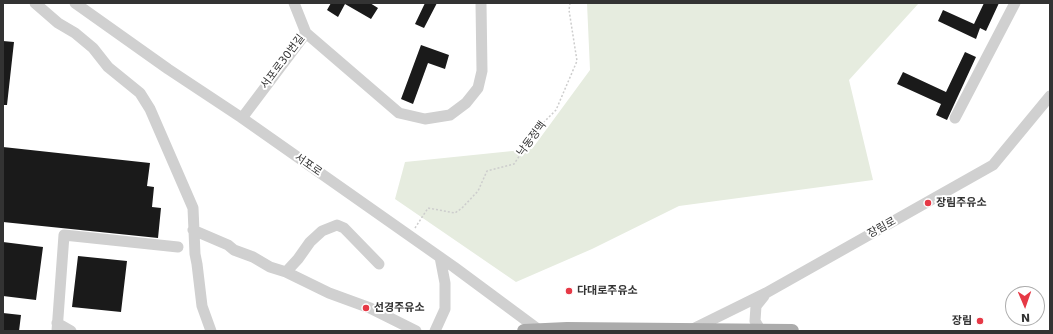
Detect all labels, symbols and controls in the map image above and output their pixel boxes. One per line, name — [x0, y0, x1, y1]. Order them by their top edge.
street label: 서포로30번길 — [258, 32, 308, 92]
street label: 낙동정맥 — [515, 119, 549, 159]
street label: 서포로 — [292, 151, 324, 179]
place label: 장림주유소 — [936, 196, 987, 210]
marker: 장림주유소 — [923, 198, 933, 208]
street label: 장림로 — [866, 215, 898, 241]
place label: 다대로주유소 — [577, 284, 638, 298]
marker: 다대로주유소 — [564, 286, 574, 296]
north arrow — [1005, 286, 1045, 326]
place label: 선경주유소 — [374, 301, 425, 315]
marker: 선경주유소 — [361, 303, 371, 313]
text: N — [1021, 311, 1030, 324]
place label: 장림 — [952, 314, 972, 328]
marker: 장림 — [975, 316, 985, 326]

